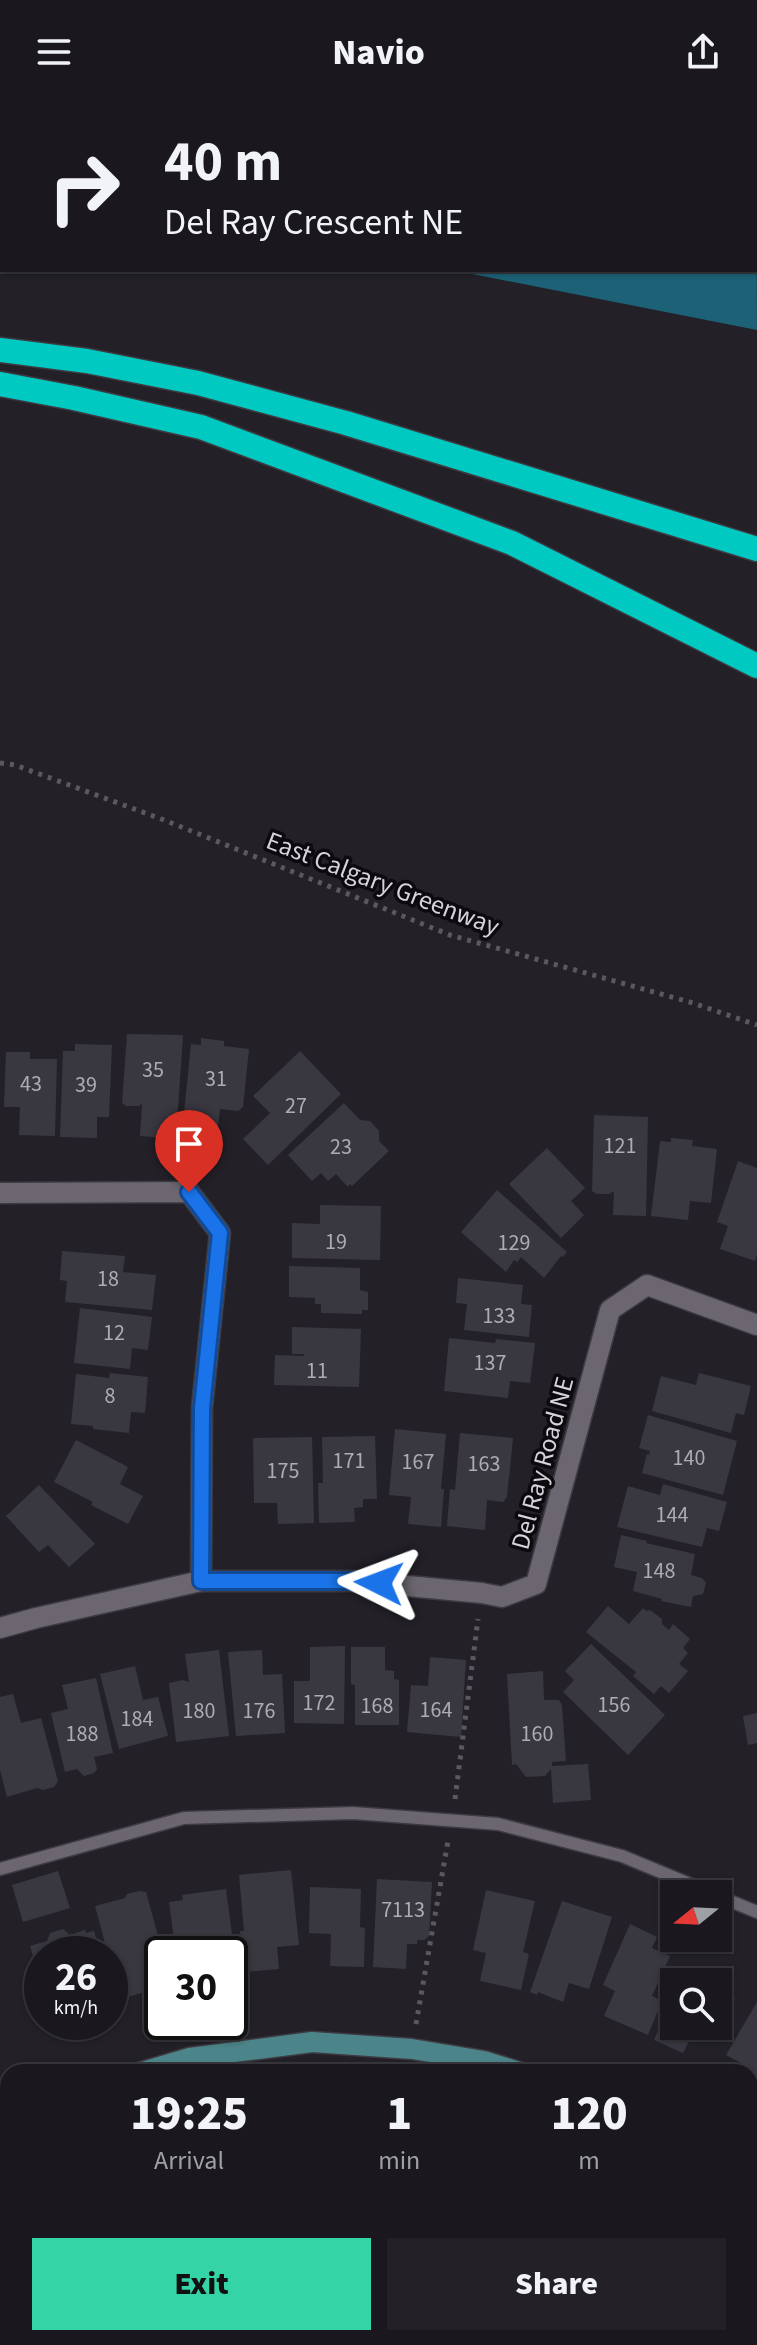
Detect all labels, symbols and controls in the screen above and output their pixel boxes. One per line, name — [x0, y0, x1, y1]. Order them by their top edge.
text: Navio — [332, 27, 425, 78]
icon: menu — [32, 30, 76, 74]
icon: share — [681, 30, 725, 74]
text: 40 m — [164, 123, 282, 202]
icon: right — [32, 136, 136, 240]
text: Del Ray Crescent NE — [164, 197, 463, 248]
street label: East Calgary Greenway — [261, 822, 505, 945]
house number: 35 — [142, 1054, 164, 1086]
house number: 31 — [205, 1063, 227, 1095]
house number: 43 — [20, 1068, 42, 1100]
house number: 39 — [75, 1069, 97, 1101]
house number: 27 — [285, 1090, 307, 1122]
pin — [155, 1110, 223, 1192]
icon: arrive — [167, 1122, 211, 1166]
house number: 121 — [604, 1130, 636, 1162]
house number: 23 — [330, 1131, 352, 1163]
house number: 19 — [325, 1226, 347, 1258]
house number: 129 — [498, 1227, 530, 1259]
house number: 18 — [97, 1263, 119, 1295]
house number: 133 — [483, 1300, 515, 1332]
house number: 12 — [103, 1317, 125, 1349]
house number: 137 — [474, 1347, 506, 1379]
house number: 11 — [306, 1355, 328, 1387]
street label: Del Ray Road NE — [502, 1373, 583, 1554]
house number: 8 — [105, 1380, 116, 1412]
house number: 140 — [673, 1442, 705, 1474]
house number: 171 — [333, 1445, 365, 1477]
house number: 167 — [402, 1446, 434, 1478]
house number: 163 — [468, 1448, 500, 1480]
house number: 175 — [267, 1455, 299, 1487]
house number: 144 — [656, 1499, 688, 1531]
position arrow — [337, 1541, 421, 1625]
house number: 148 — [643, 1555, 675, 1587]
house number: 172 — [303, 1687, 335, 1719]
house number: 156 — [598, 1689, 630, 1721]
house number: 168 — [361, 1690, 393, 1722]
house number: 164 — [420, 1694, 452, 1726]
house number: 180 — [183, 1695, 215, 1727]
house number: 176 — [243, 1695, 275, 1727]
house number: 184 — [121, 1703, 153, 1735]
house number: 188 — [66, 1718, 98, 1750]
house number: 160 — [521, 1718, 553, 1750]
north arrow — [660, 1880, 732, 1952]
map controls — [660, 1880, 732, 2040]
house number: 7113 — [381, 1894, 425, 1926]
speed limit sign: 30 — [144, 1936, 248, 2040]
text: 26 — [55, 1949, 97, 2006]
button: search — [660, 1968, 732, 2040]
text: km/h — [54, 1994, 98, 2022]
text: 19:25 — [130, 2080, 248, 2148]
text: 1 — [386, 2080, 412, 2148]
text: 120 — [551, 2080, 628, 2148]
text: Arrival — [154, 2142, 224, 2179]
text: min — [378, 2142, 420, 2179]
text: m — [578, 2142, 600, 2179]
button: Exit — [32, 2238, 371, 2330]
button: Share — [387, 2238, 726, 2330]

